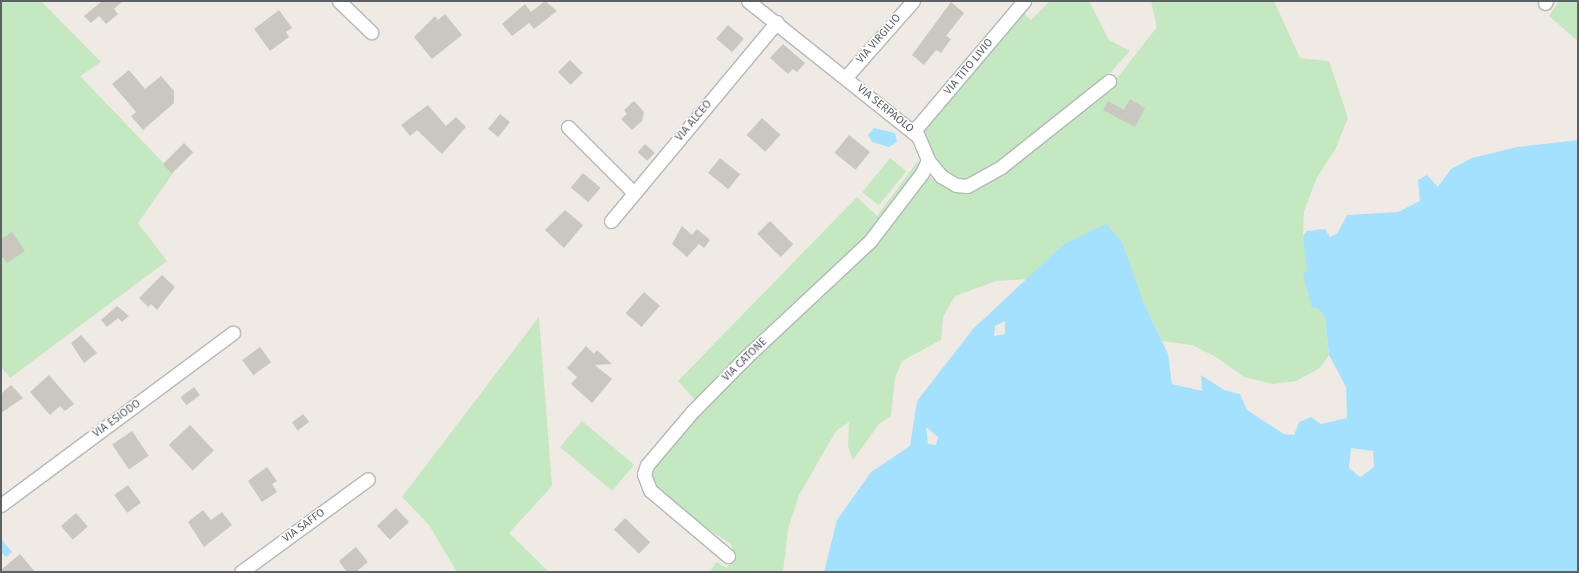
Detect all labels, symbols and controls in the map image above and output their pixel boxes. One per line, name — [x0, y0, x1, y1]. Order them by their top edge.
street label: VIA VIRGILIO — [854, 12, 904, 66]
street label: VIA TITO LIVIO — [942, 36, 996, 98]
street label: VIA SERPAOLO — [854, 82, 916, 136]
street label: VIA ALCEO — [673, 98, 715, 144]
street label: VIA CATONE — [720, 336, 770, 384]
street label: VIA ESIODO — [91, 397, 143, 441]
street label: VIA SAFFO — [280, 506, 328, 546]

